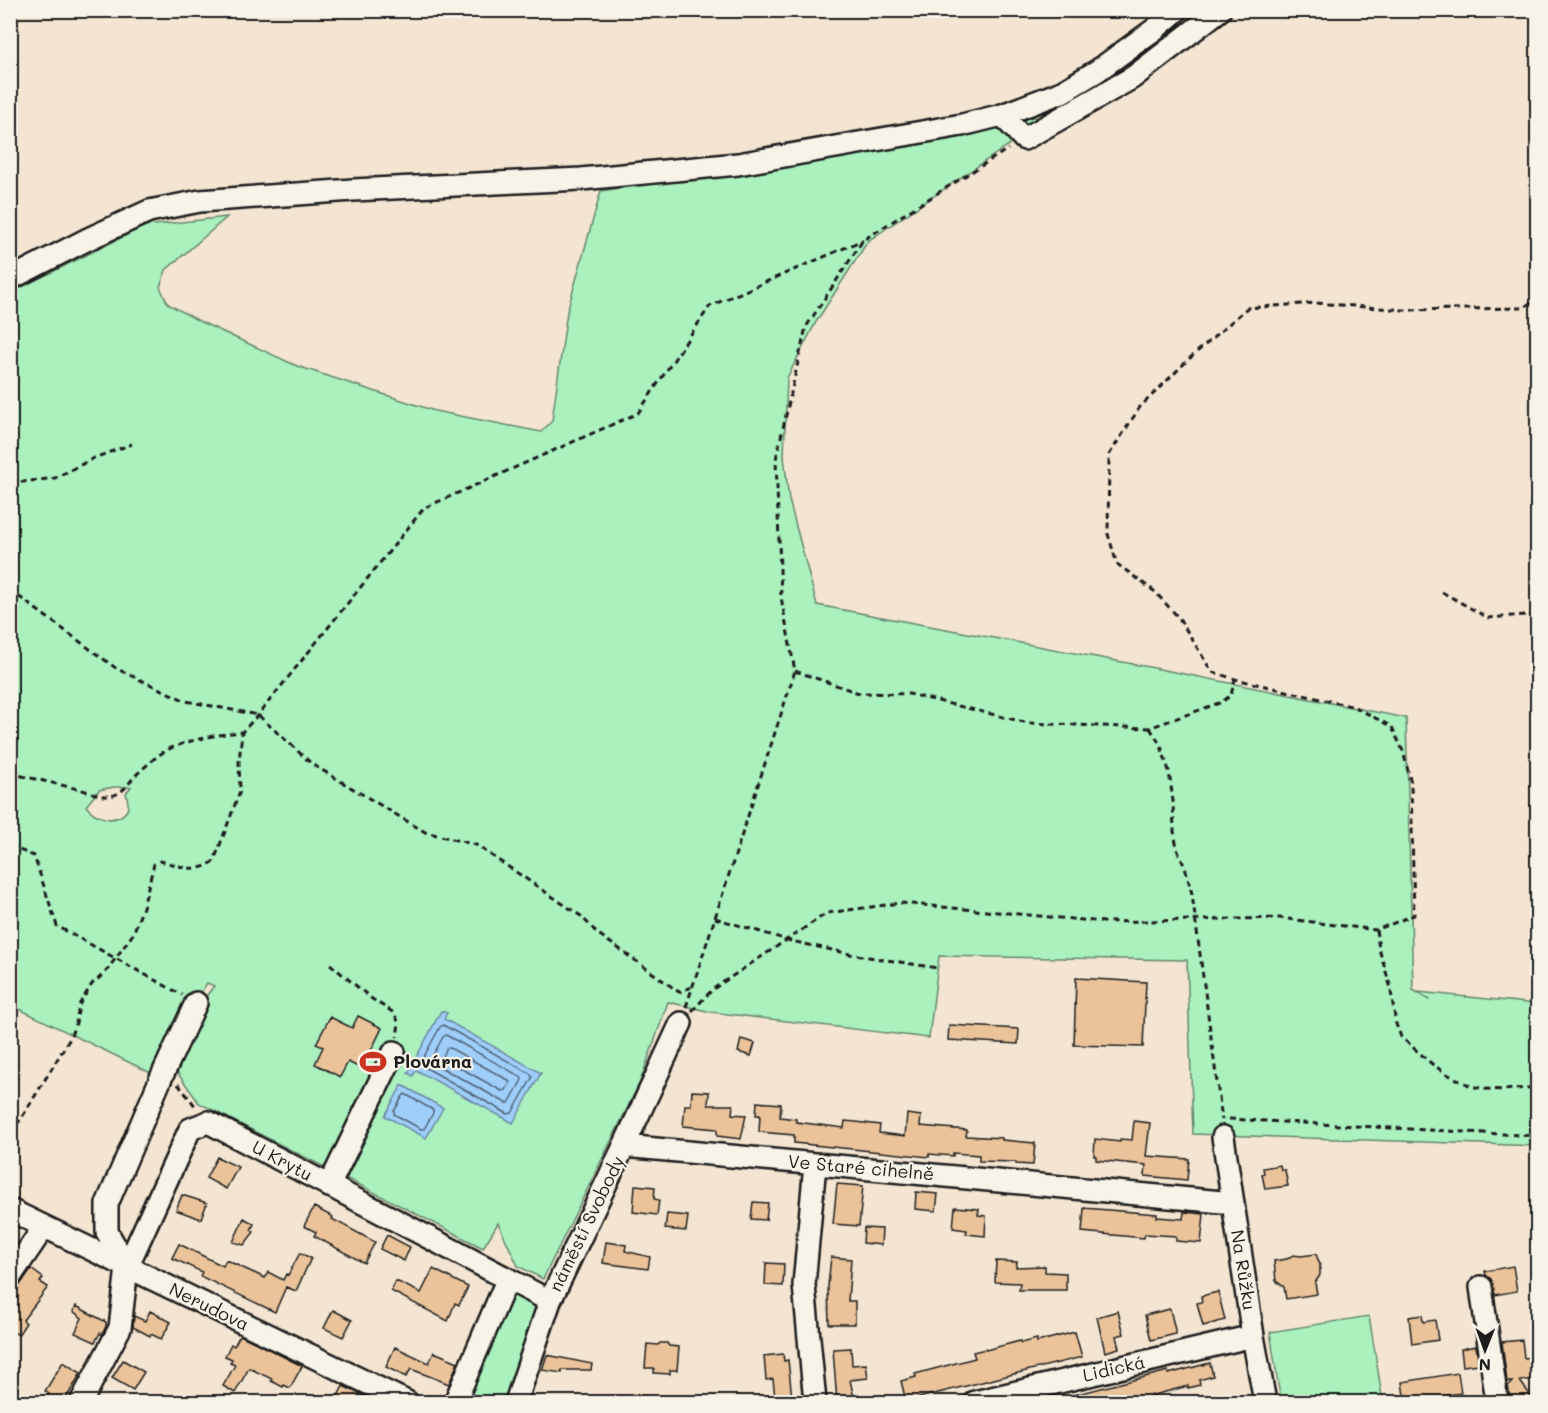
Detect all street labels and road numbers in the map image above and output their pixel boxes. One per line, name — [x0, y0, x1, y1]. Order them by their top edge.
street label: U Krytu — [248, 1134, 317, 1186]
street label: Ve Staré cihelně — [787, 1149, 935, 1185]
street label: náměstí Svobody — [543, 1152, 629, 1296]
street label: Na Růžku — [1226, 1228, 1262, 1312]
street label: Nerudova — [165, 1276, 253, 1336]
street label: Lidická — [1080, 1349, 1147, 1387]

